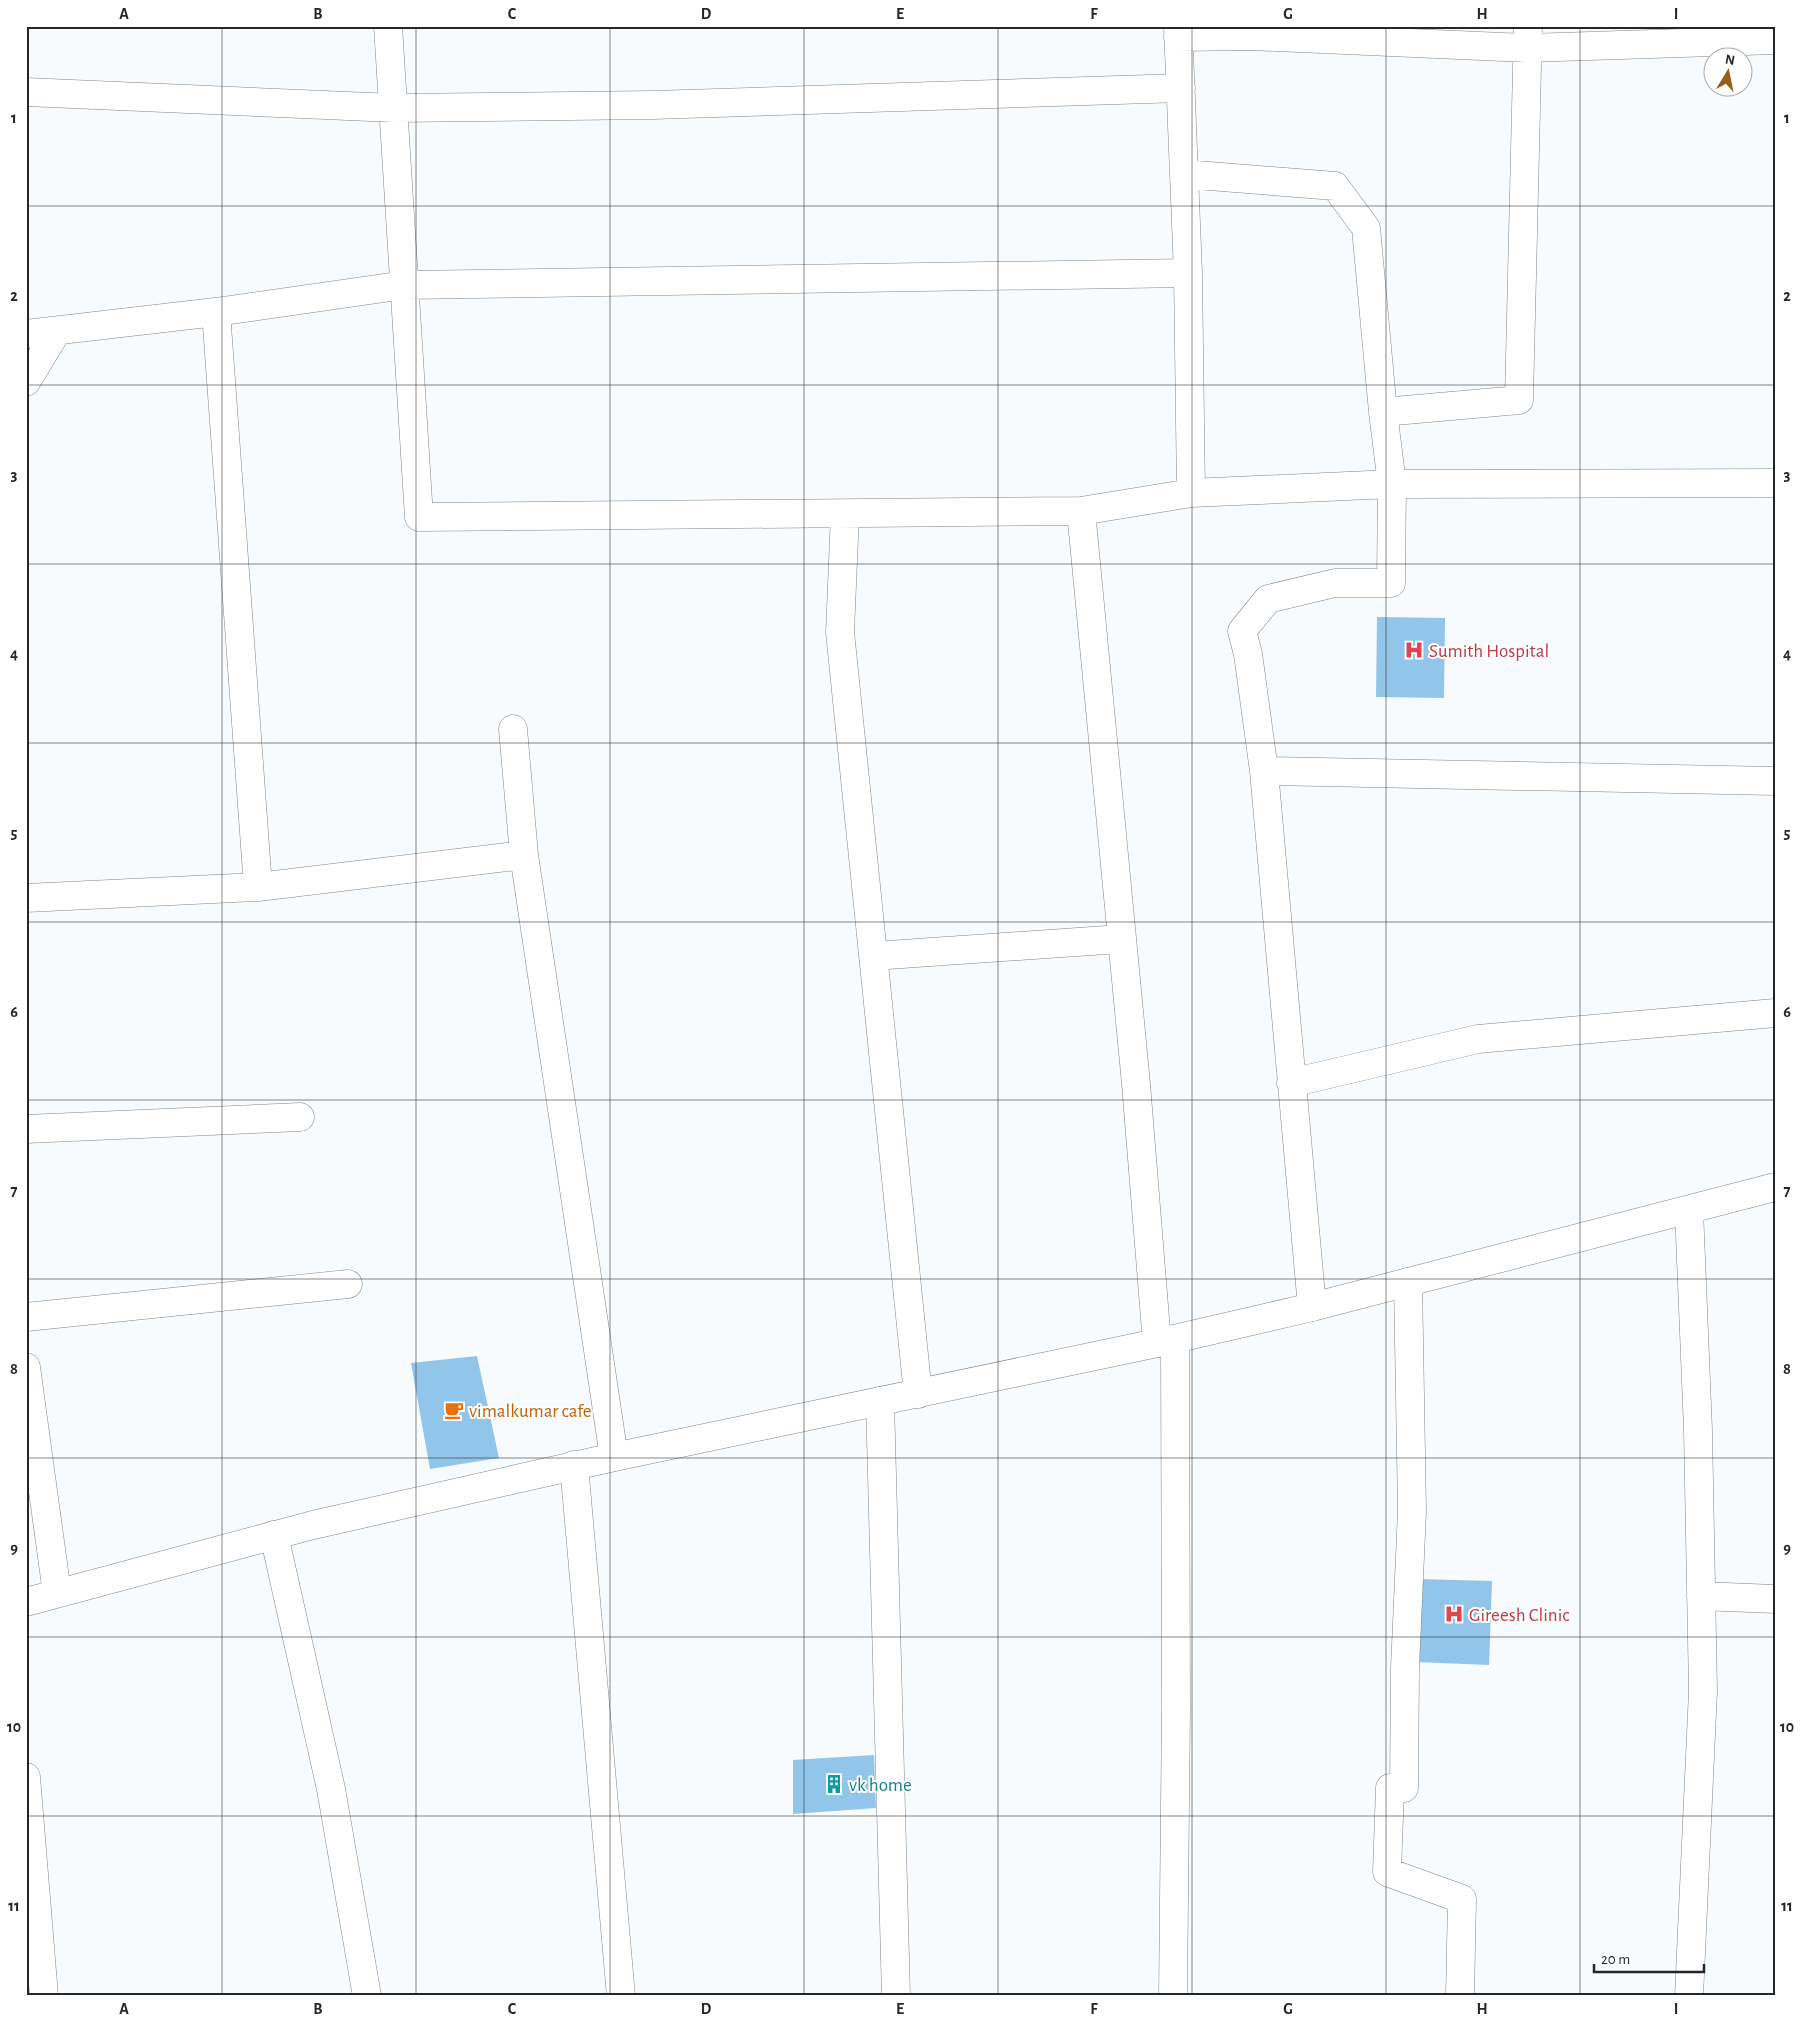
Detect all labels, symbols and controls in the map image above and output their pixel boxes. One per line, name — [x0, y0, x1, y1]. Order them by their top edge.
text: A — [119, 6, 129, 22]
text: B — [313, 6, 323, 22]
text: C — [508, 6, 517, 22]
text: D — [701, 6, 712, 22]
text: E — [896, 6, 904, 22]
text: F — [1090, 6, 1098, 22]
text: G — [1283, 6, 1293, 22]
text: H — [1476, 6, 1488, 22]
text: I — [1674, 6, 1678, 22]
north arrow — [1704, 48, 1754, 98]
text: N — [1724, 52, 1736, 68]
text: 1 — [11, 110, 17, 126]
text: 1 — [1784, 110, 1790, 126]
text: 2 — [10, 288, 18, 304]
text: 2 — [1783, 288, 1791, 304]
text: 3 — [11, 467, 18, 483]
text: 3 — [1784, 467, 1791, 483]
hospital icon: Sumith Hospital — [1403, 639, 1425, 661]
place label: Sumith Hospital — [1429, 642, 1549, 661]
text: 4 — [10, 646, 18, 662]
text: 4 — [1783, 646, 1791, 662]
text: 5 — [11, 825, 18, 841]
text: 5 — [1784, 825, 1791, 841]
text: 6 — [10, 1004, 18, 1020]
text: 6 — [1783, 1004, 1791, 1020]
text: 7 — [11, 1183, 18, 1199]
text: 7 — [1784, 1183, 1791, 1199]
text: 8 — [10, 1361, 18, 1377]
text: 8 — [1783, 1361, 1791, 1377]
cafe icon: vimalkumar cafe — [443, 1399, 465, 1421]
place label: vimalkumar cafe — [469, 1402, 591, 1421]
text: 9 — [10, 1540, 18, 1556]
text: 9 — [1783, 1540, 1791, 1556]
hospital icon: Gireesh Clinic — [1443, 1603, 1465, 1625]
place label: Gireesh Clinic — [1469, 1606, 1570, 1625]
text: 10 — [7, 1719, 21, 1735]
text: 10 — [1780, 1719, 1794, 1735]
building icon: vk home — [823, 1773, 845, 1795]
place label: vk home — [849, 1776, 912, 1795]
text: 11 — [8, 1898, 20, 1914]
text: 11 — [1781, 1898, 1793, 1914]
scale bar — [1594, 1942, 1704, 1974]
text: 20 m — [1601, 1952, 1630, 1967]
text: A — [119, 2001, 129, 2017]
text: B — [313, 2001, 323, 2017]
text: C — [508, 2001, 517, 2017]
text: D — [701, 2001, 712, 2017]
text: E — [896, 2001, 904, 2017]
text: F — [1090, 2001, 1098, 2017]
text: G — [1283, 2001, 1293, 2017]
text: H — [1476, 2001, 1488, 2017]
text: I — [1674, 2001, 1678, 2017]

